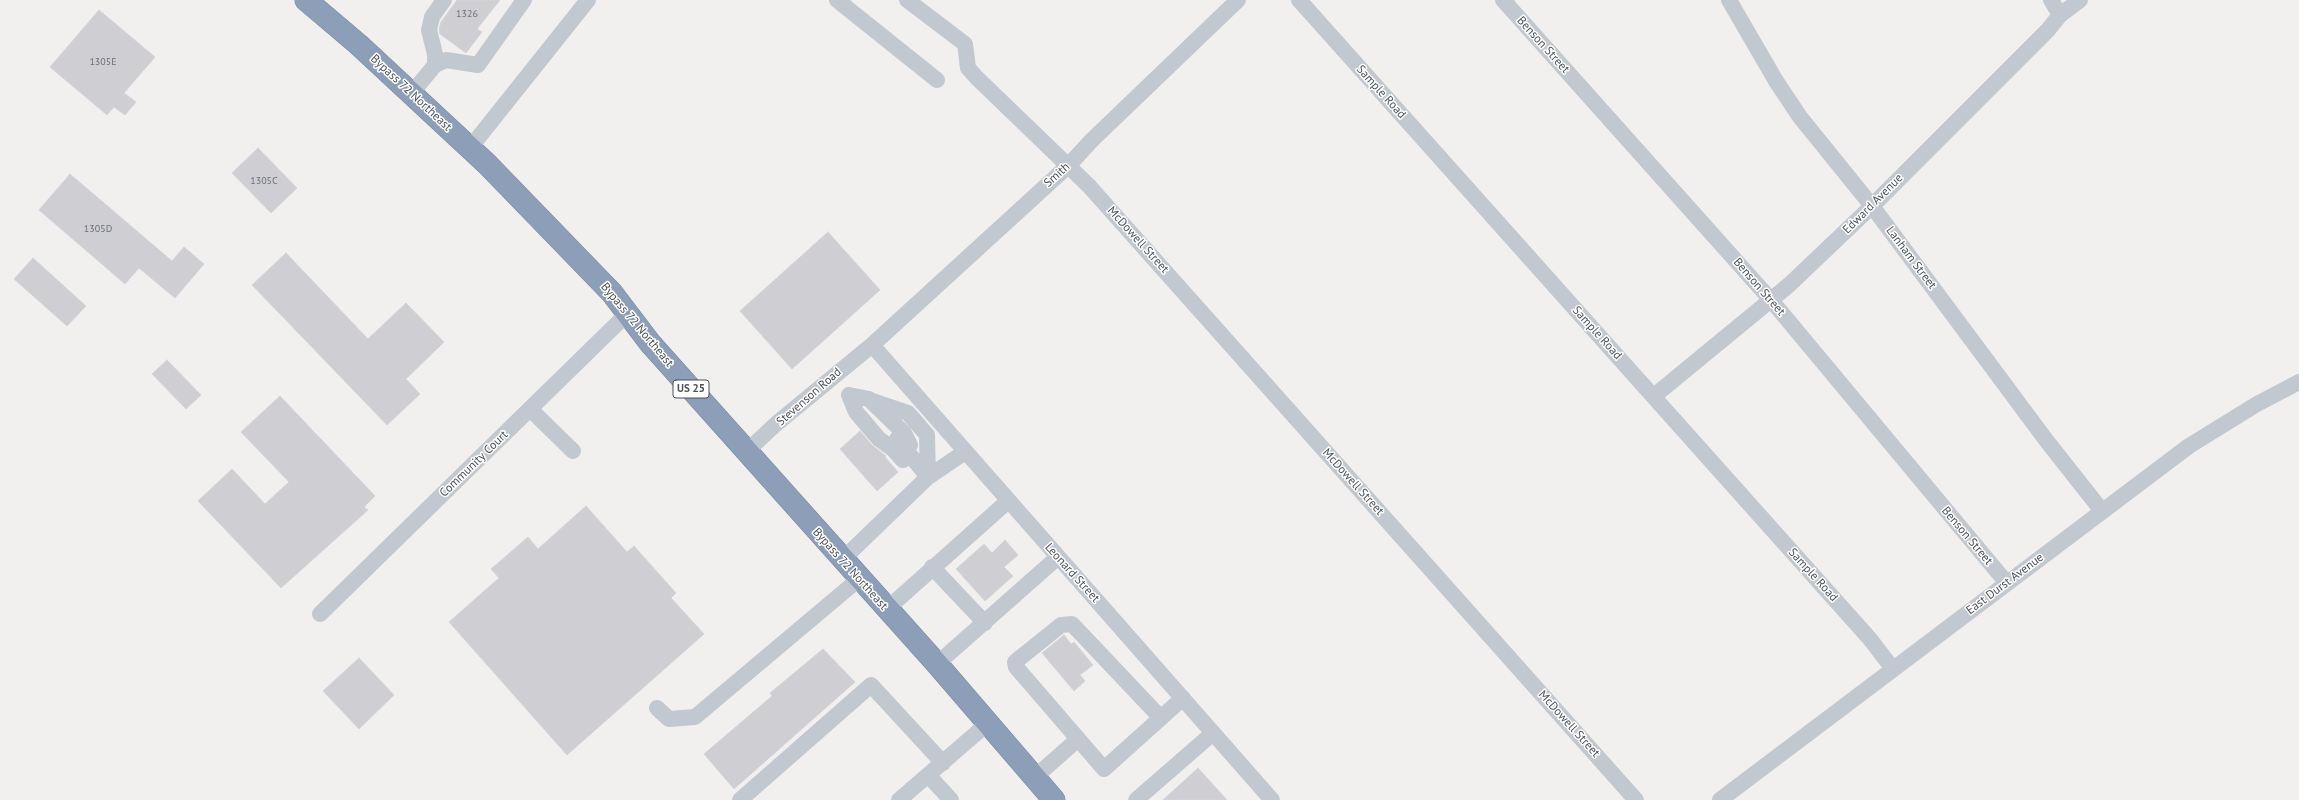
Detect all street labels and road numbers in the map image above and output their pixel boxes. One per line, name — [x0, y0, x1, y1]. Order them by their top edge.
street label: Benson Street — [1514, 14, 1572, 76]
street label: Bypass 72 Northeast — [368, 52, 454, 134]
street label: Sample Road — [1353, 62, 1409, 122]
street label: Smith — [1041, 160, 1073, 190]
street label: Edward Avenue — [1840, 171, 1906, 237]
street label: McDowell Street — [1104, 204, 1172, 276]
street label: Lanham Street — [1883, 224, 1939, 292]
street label: Benson Street — [1730, 255, 1788, 319]
street label: Bypass 72 Northeast — [598, 280, 676, 370]
street label: Sample Road — [1569, 303, 1625, 363]
street label: Stevenson Road — [774, 365, 844, 429]
road number: US 25 — [673, 380, 709, 398]
street label: Community Court — [437, 428, 511, 500]
street label: McDowell Street — [1319, 446, 1387, 518]
street label: Benson Street — [1938, 504, 1996, 568]
street label: Bypass 72 Northeast — [809, 525, 891, 613]
street label: Leonard Street — [1042, 540, 1102, 606]
street label: Sample Road — [1785, 545, 1841, 605]
street label: East Durst Avenue — [1964, 550, 2046, 618]
street label: McDowell Street — [1535, 688, 1603, 760]

